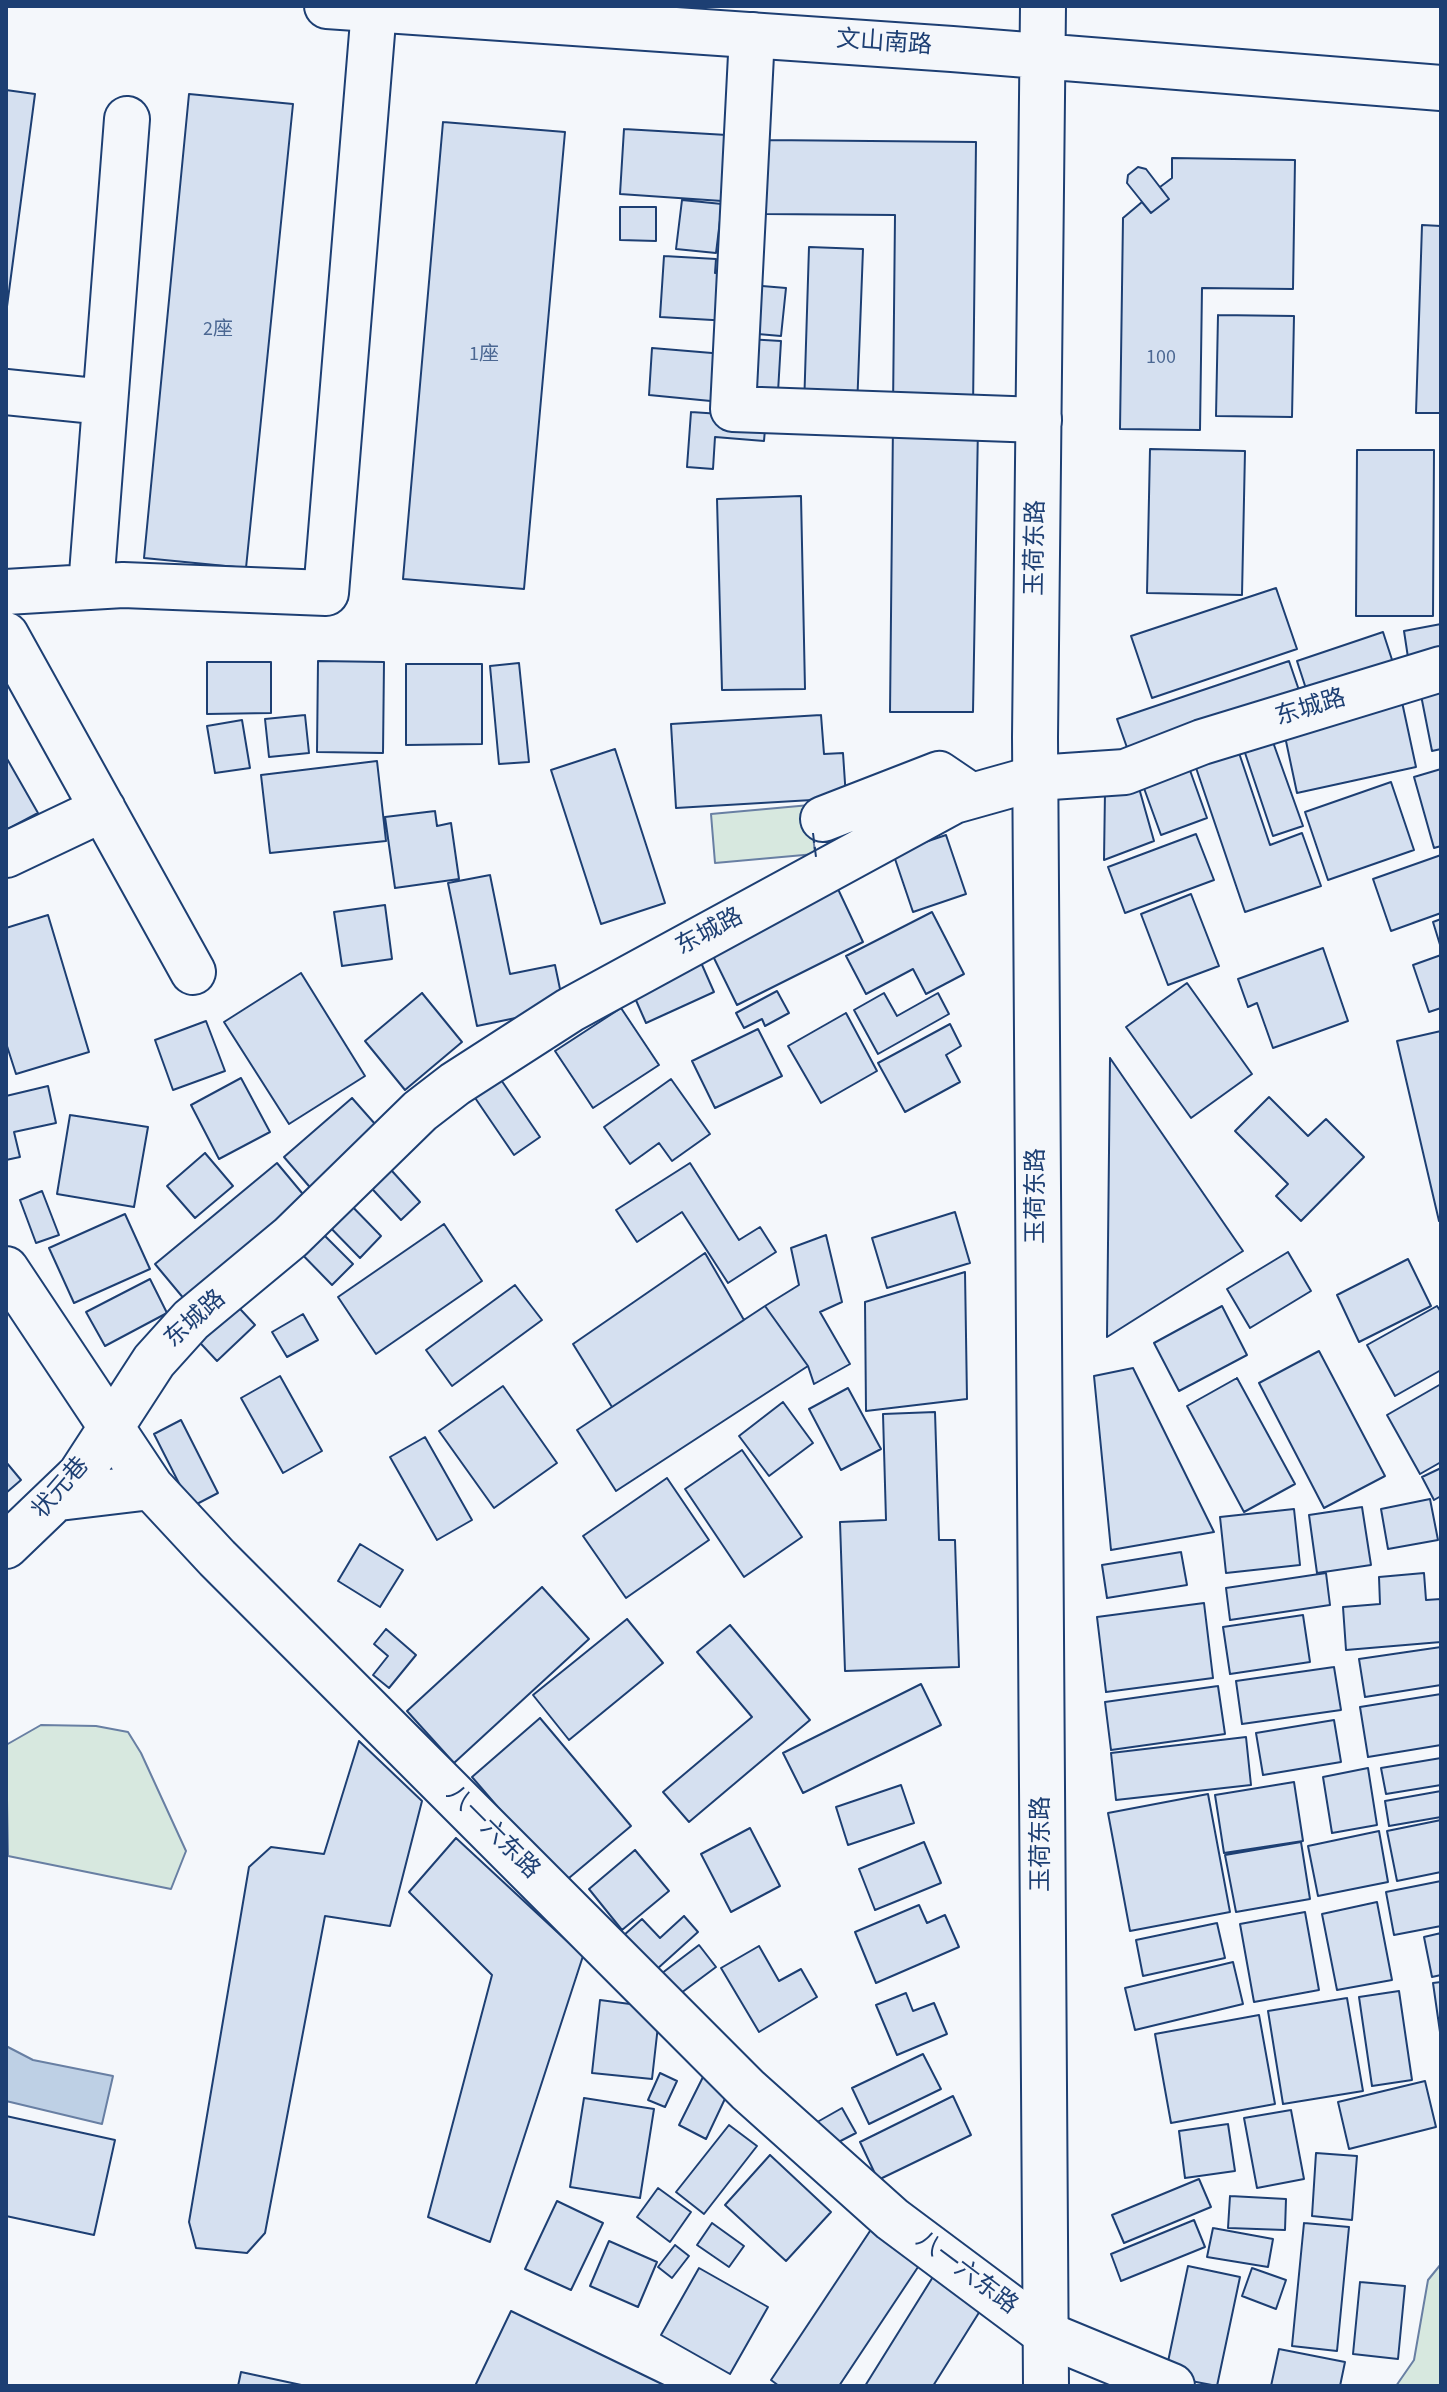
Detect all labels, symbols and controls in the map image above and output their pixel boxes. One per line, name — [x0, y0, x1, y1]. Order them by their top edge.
street label: 文山南路 — [835, 26, 933, 62]
house number: 2座 — [203, 319, 233, 343]
house number: 1座 — [469, 344, 499, 368]
house number: 100 — [1146, 347, 1176, 371]
street label: 玉荷东路 — [1022, 500, 1052, 596]
street label: 东城路 — [1272, 685, 1350, 733]
street label: 东城路 — [671, 903, 749, 963]
street label: 玉荷东路 — [1024, 1148, 1052, 1244]
street label: 东城路 — [160, 1285, 232, 1355]
street label: 状元巷 — [28, 1452, 96, 1526]
street label: 八一六东路 — [439, 1780, 545, 1886]
street label: 玉荷东路 — [1029, 1796, 1057, 1892]
street label: 八一六东路 — [909, 2226, 1023, 2322]

